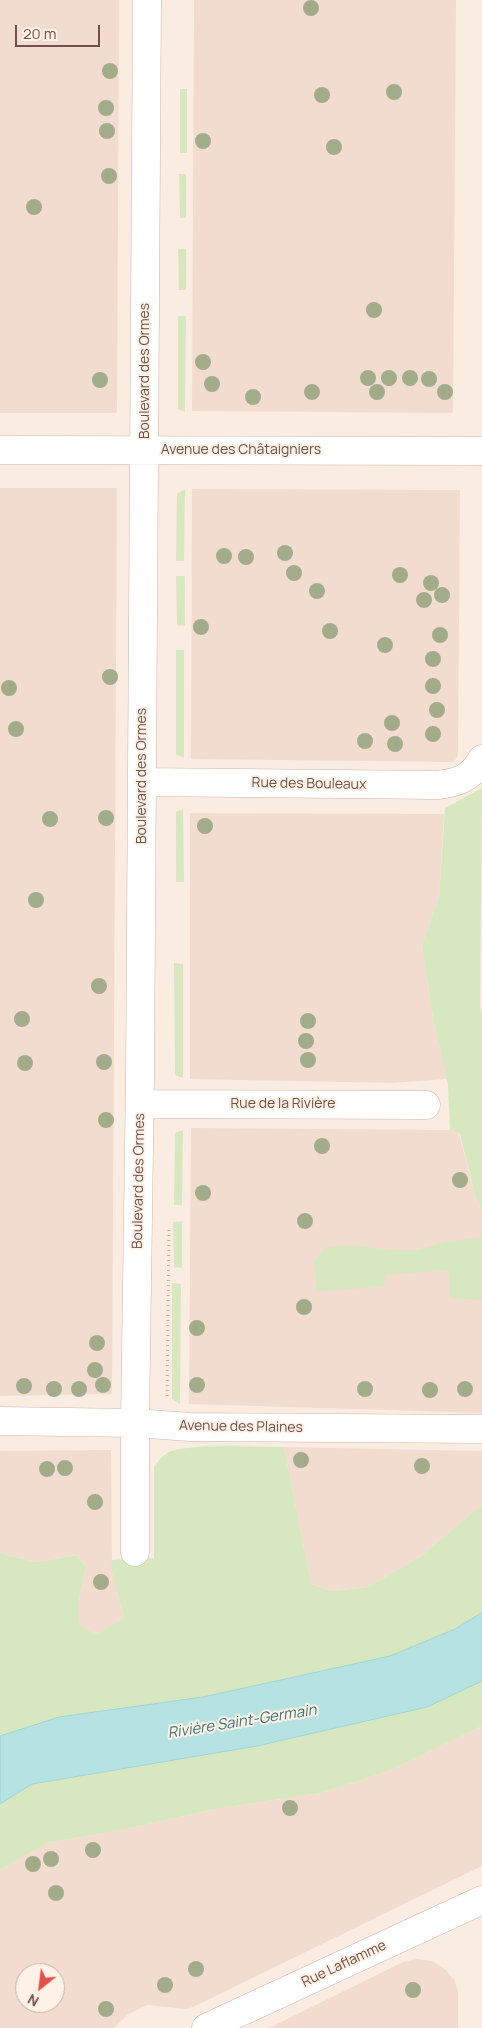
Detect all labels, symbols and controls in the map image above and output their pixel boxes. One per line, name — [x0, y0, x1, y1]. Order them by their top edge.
scale bar — [18, 15, 102, 47]
text: 20 m — [23, 23, 56, 44]
street label: Boulevard des Ormes — [137, 303, 153, 439]
street label: Avenue des Châtaigniers — [161, 442, 321, 458]
street label: Boulevard des Ormes — [134, 708, 150, 844]
street label: Rue des Bouleaux — [252, 775, 366, 793]
street label: Rue de la Rivière — [231, 1096, 335, 1112]
street label: Boulevard des Ormes — [129, 1113, 149, 1249]
street label: Avenue des Plaines — [179, 1418, 303, 1436]
water label: Rivière Saint-Germain — [166, 1701, 318, 1743]
street label: Rue Laflamme — [299, 1937, 389, 1991]
north arrow — [15, 1963, 65, 2013]
text: N — [24, 1990, 42, 2011]

